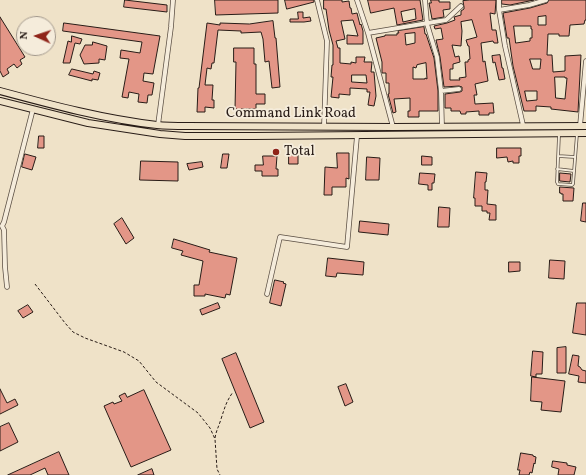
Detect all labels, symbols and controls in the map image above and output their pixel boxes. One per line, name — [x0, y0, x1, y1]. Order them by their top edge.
north arrow — [16, 16, 56, 56]
text: N — [17, 31, 32, 40]
street label: Command Link Road — [226, 106, 356, 122]
place label: Total — [284, 144, 315, 160]
marker: Total — [271, 147, 281, 157]

